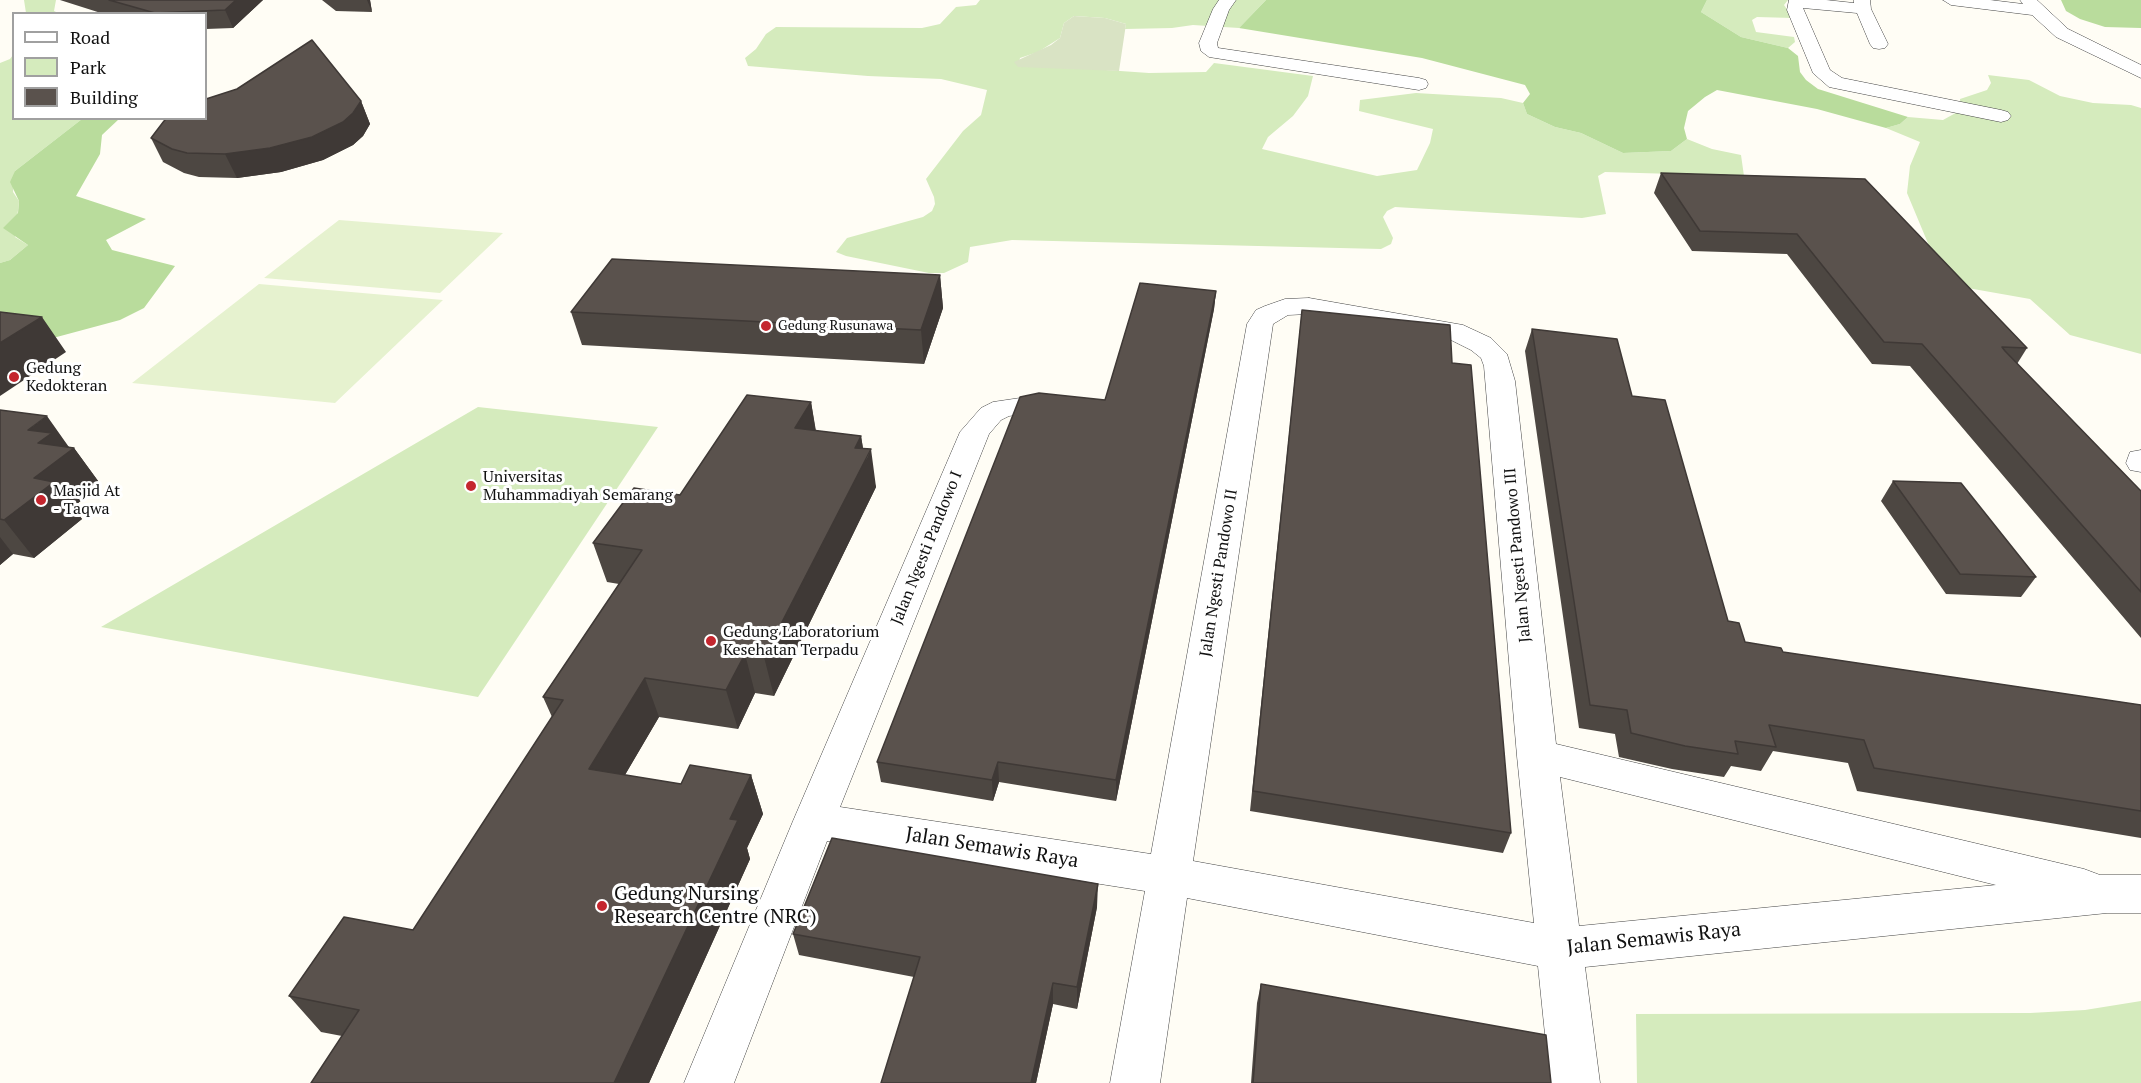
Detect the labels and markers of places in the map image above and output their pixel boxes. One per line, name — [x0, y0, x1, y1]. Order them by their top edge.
place label: Gedung Rusunawa — [778, 318, 893, 334]
marker: Gedung Rusunawa — [759, 319, 773, 333]
place label: Gedung Kedokteran — [26, 358, 107, 396]
marker: Gedung Kedokteran — [7, 370, 21, 384]
place label: Universitas Muhammadiyah Semarang — [483, 467, 673, 505]
marker: Universitas Muhammadiyah Semarang — [464, 479, 478, 493]
place label: Masjid At - Taqwa — [53, 481, 120, 519]
marker: Masjid At - Taqwa — [34, 493, 48, 507]
place label: Gedung Laboratorium Kesehatan Terpadu — [723, 622, 879, 660]
marker: Gedung Laboratorium Kesehatan Terpadu — [704, 634, 718, 648]
place label: Gedung Nursing Research Centre (NRC) — [614, 882, 817, 929]
marker: Gedung Nursing Research Centre (NRC) — [595, 899, 609, 913]

